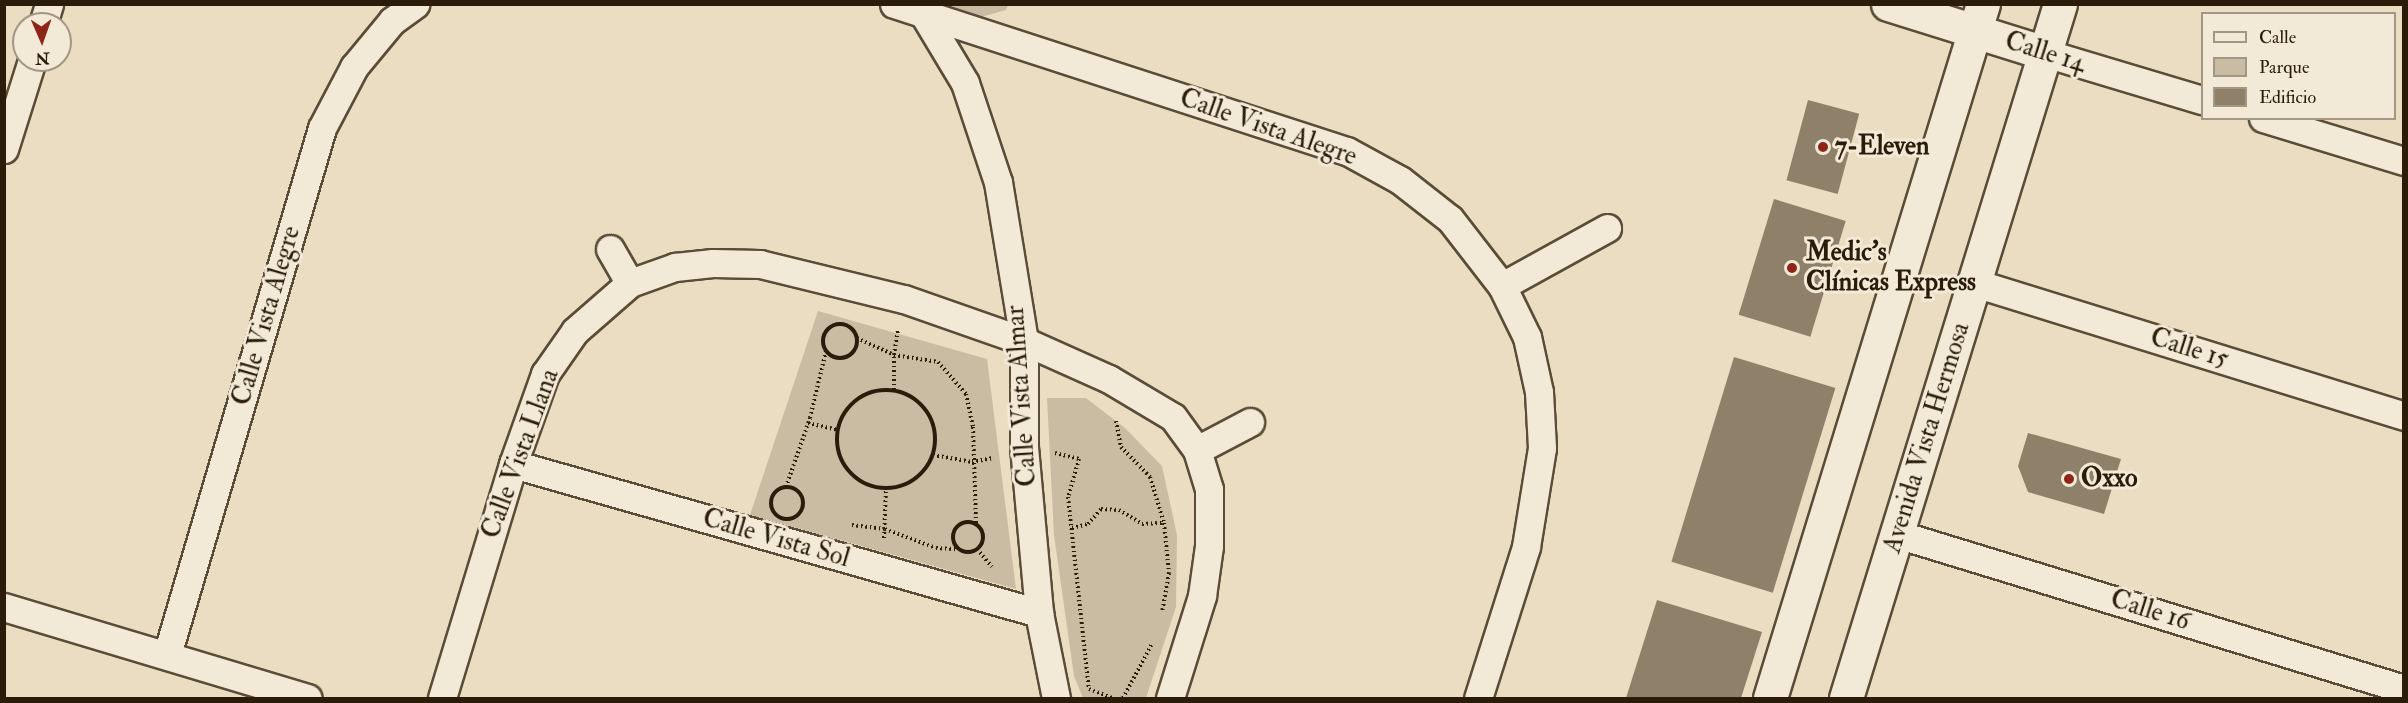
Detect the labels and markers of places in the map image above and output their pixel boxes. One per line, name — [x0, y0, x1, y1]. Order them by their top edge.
place label: 7-Eleven — [1835, 131, 1929, 163]
marker: 7-Eleven — [1816, 140, 1830, 154]
place label: Medic's Clínicas Express — [1806, 237, 1976, 298]
marker: Medic's Clínicas Express — [1783, 259, 1801, 277]
place label: Oxxo — [2081, 463, 2138, 495]
marker: Oxxo — [2062, 472, 2076, 486]

